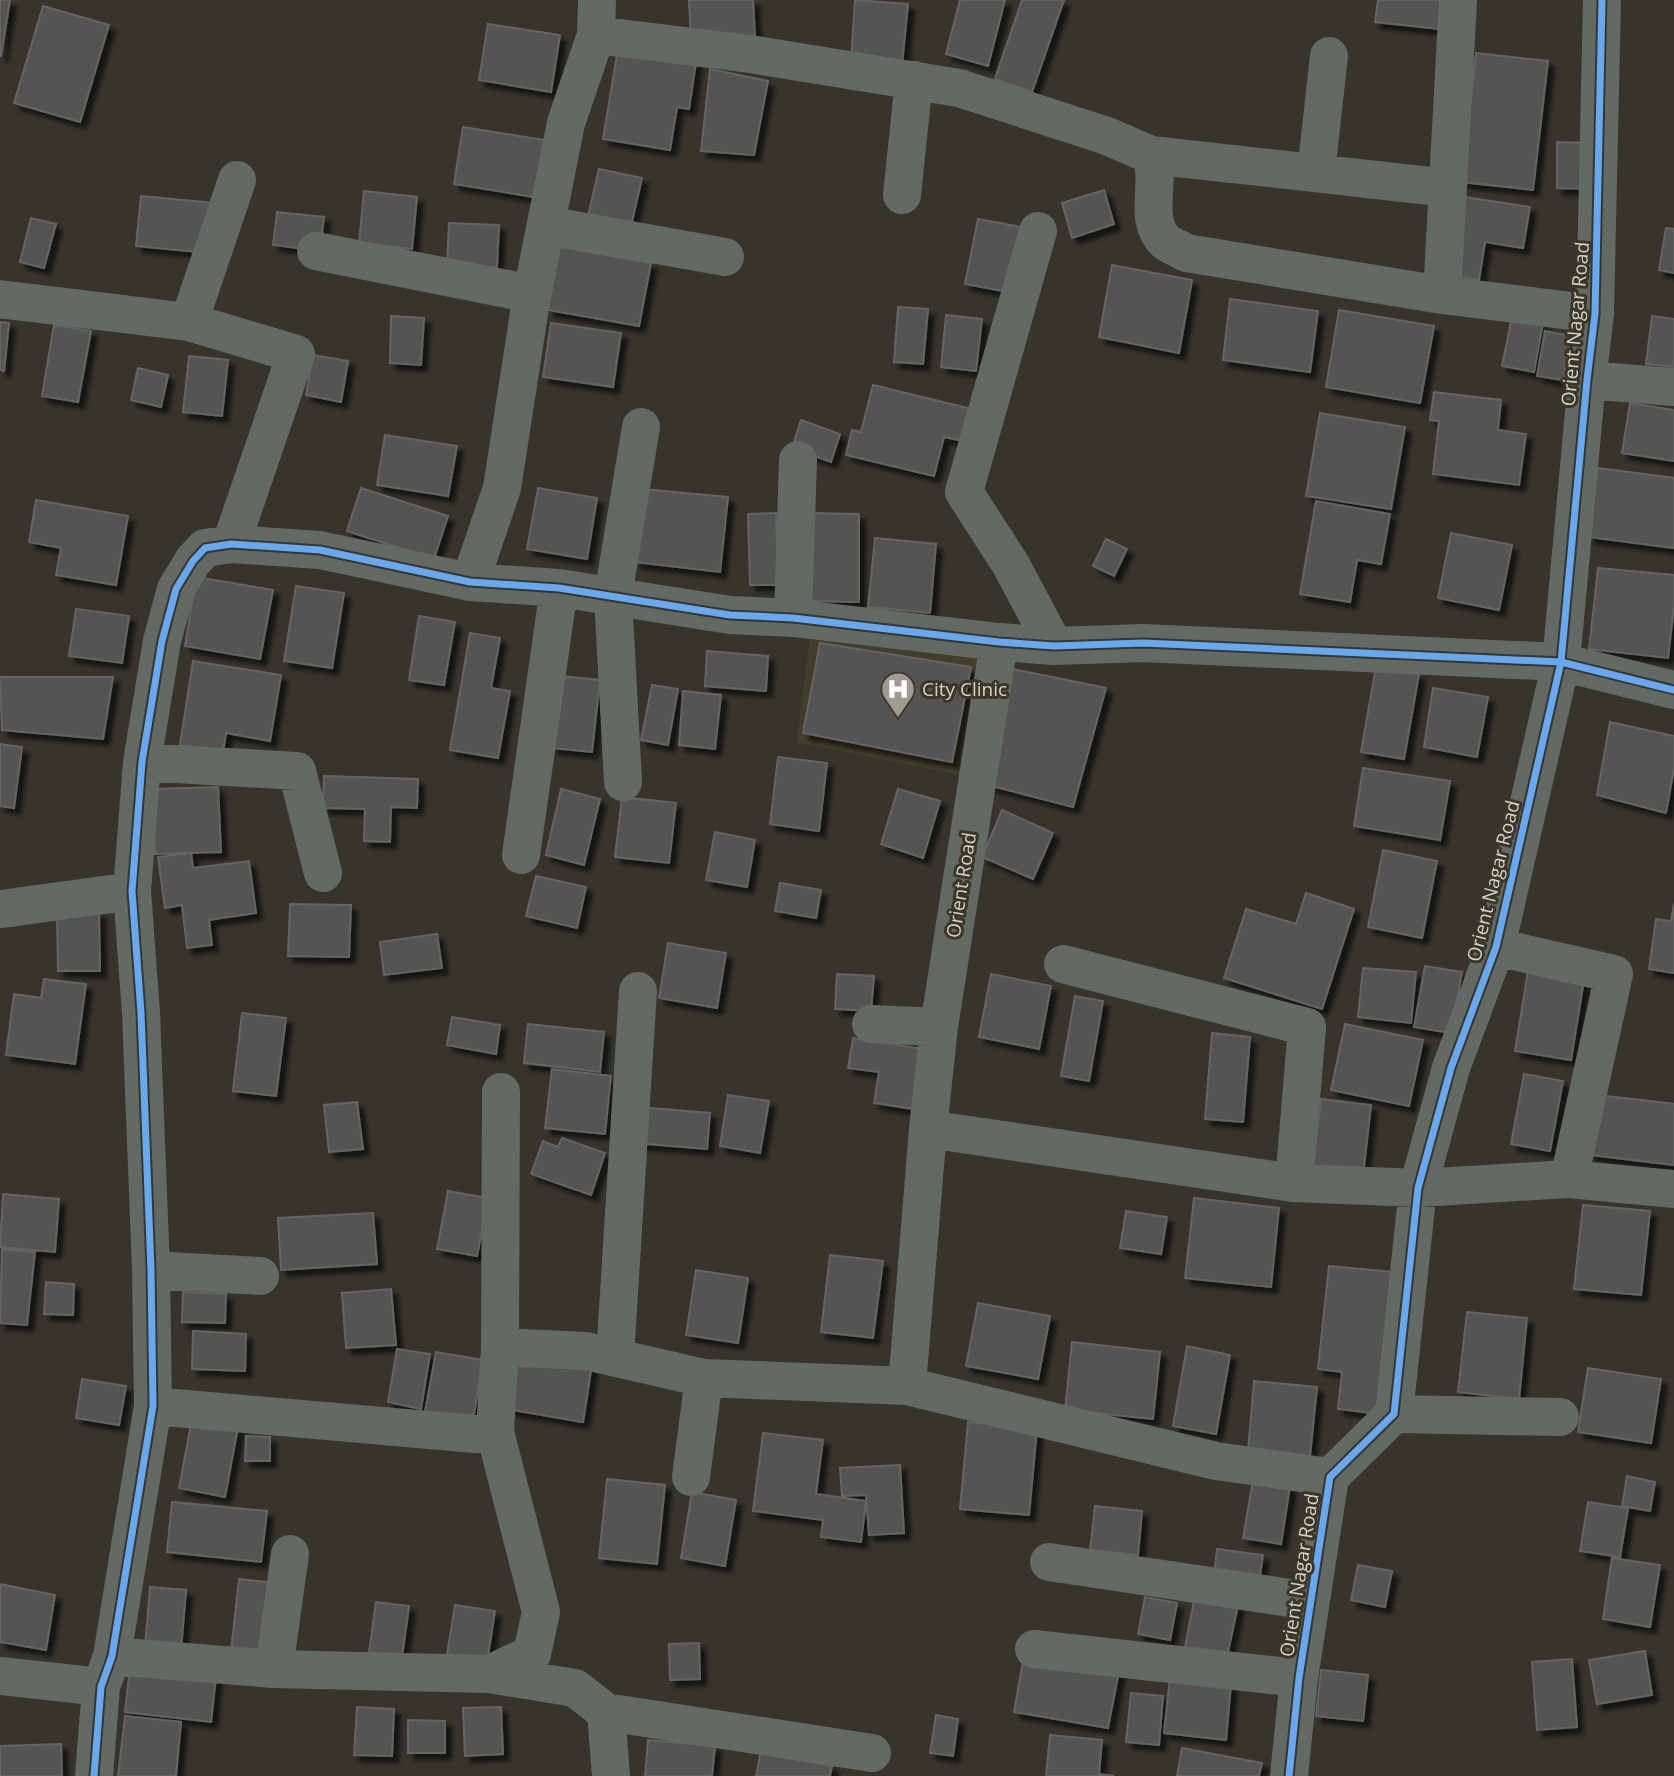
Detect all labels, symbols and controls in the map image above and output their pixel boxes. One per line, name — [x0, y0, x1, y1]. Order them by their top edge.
street label: Orient Nagar Road — [1555, 241, 1595, 407]
hospital icon: City Clinic — [879, 670, 917, 719]
place label: City Clinic — [922, 676, 1007, 702]
street label: Orient Nagar Road — [1460, 798, 1526, 964]
street label: Orient Road — [940, 830, 982, 940]
street label: Orient Nagar Road — [1273, 1491, 1325, 1659]

